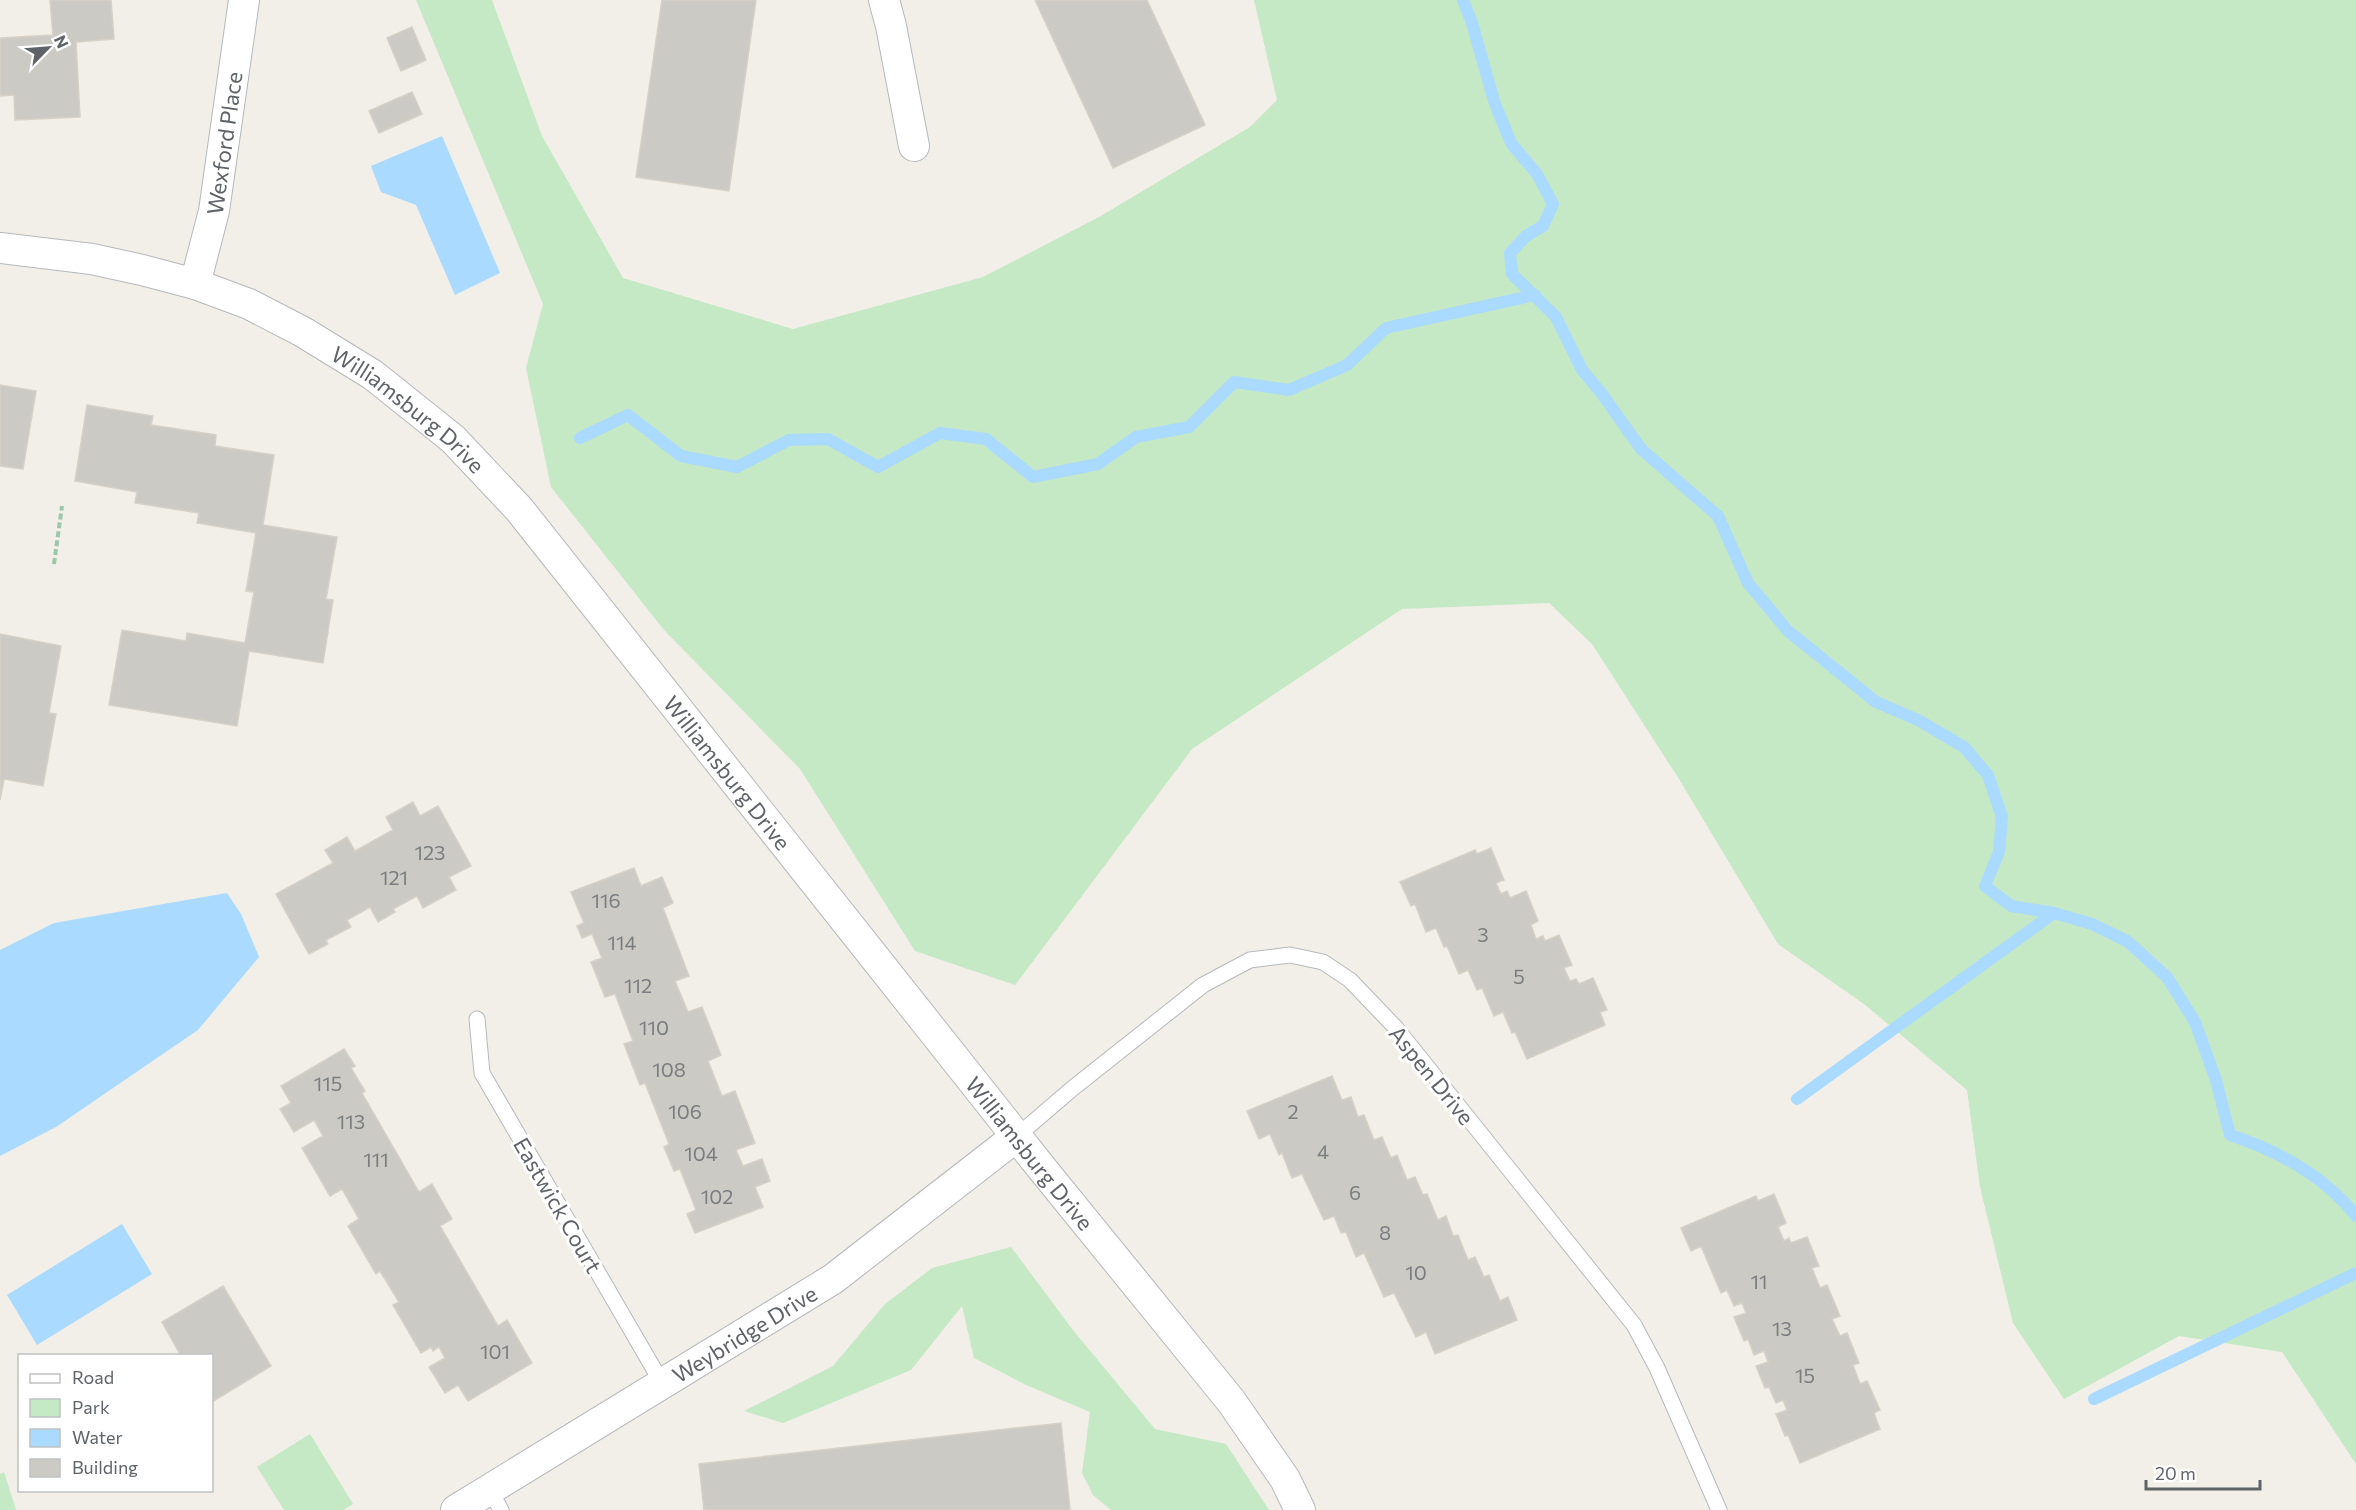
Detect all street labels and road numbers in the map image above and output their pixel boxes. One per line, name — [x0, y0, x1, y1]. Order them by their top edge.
street label: Wexford Place — [200, 70, 247, 216]
street label: Williamsburg Drive — [327, 340, 491, 478]
street label: Williamsburg Drive — [659, 690, 797, 855]
street label: Aspen Drive — [1384, 1020, 1480, 1130]
street label: Williamsburg Drive — [960, 1071, 1100, 1235]
street label: Eastwick Court — [508, 1132, 608, 1278]
street label: Weybridge Drive — [667, 1279, 821, 1388]

